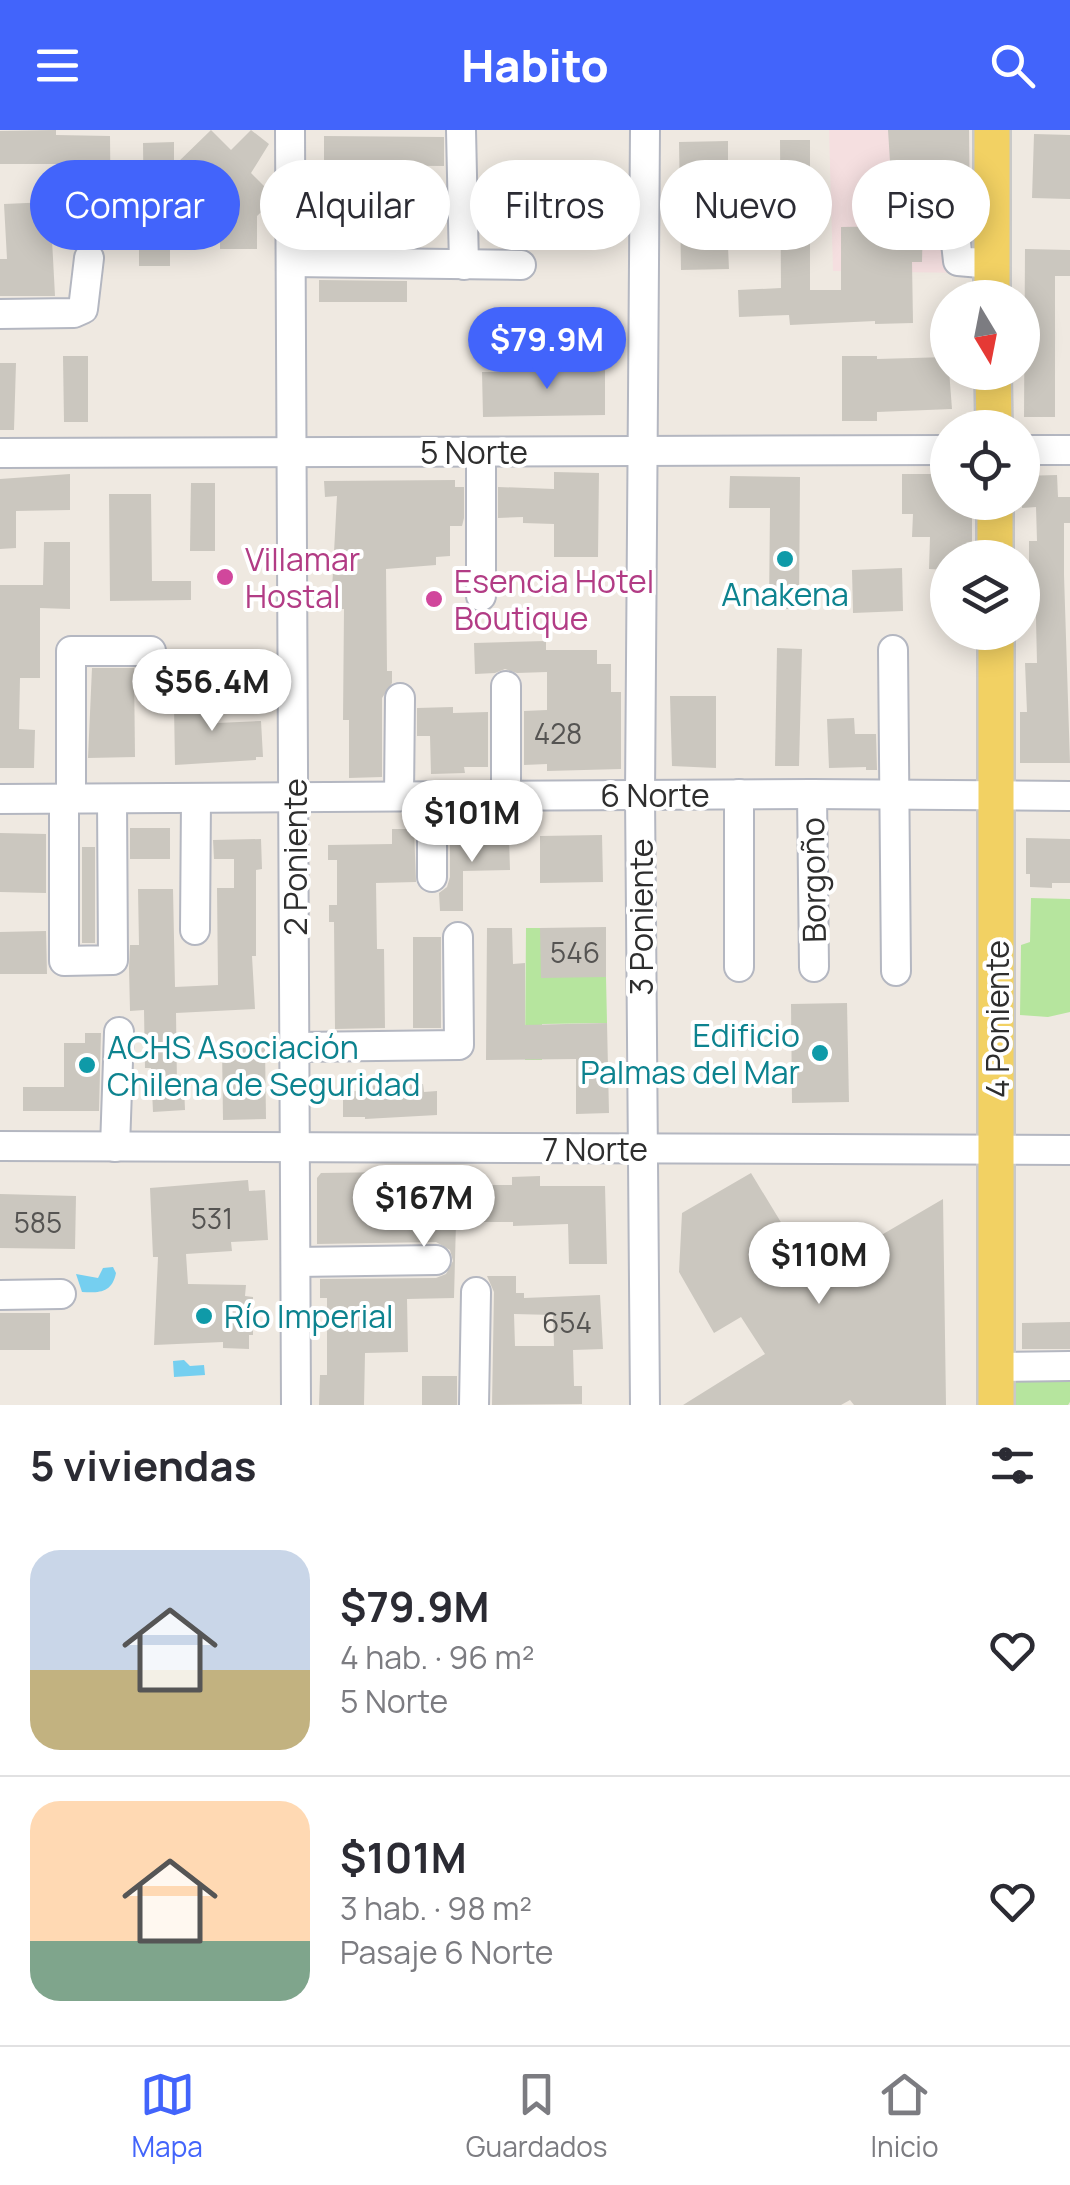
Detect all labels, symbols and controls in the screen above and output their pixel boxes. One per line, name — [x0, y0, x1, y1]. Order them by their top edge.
text: Habito — [461, 34, 609, 96]
icon: menu — [30, 38, 85, 93]
icon: search — [985, 38, 1040, 93]
chip: Comprar — [30, 160, 240, 250]
chip: Alquilar — [260, 160, 450, 250]
chip: Filtros — [470, 160, 640, 250]
chip: Nuevo — [660, 160, 832, 250]
chip: Piso — [852, 160, 990, 250]
north arrow — [930, 280, 1040, 390]
map controls — [930, 280, 1040, 650]
pin: $79.9M — [466, 307, 628, 392]
text: $79.9M — [490, 317, 604, 361]
button: locate — [930, 410, 1040, 520]
street label: 5 Norte — [420, 430, 528, 474]
place label: Villamar Hostal — [245, 537, 360, 618]
button: layers — [930, 540, 1040, 650]
marker: Anakena — [774, 548, 796, 570]
place label: Esencia Hotel Boutique — [454, 559, 654, 640]
marker: Villamar Hostal — [214, 566, 236, 588]
place label: Anakena — [721, 572, 849, 616]
marker: Esencia Hotel Boutique — [423, 588, 445, 610]
pin: $56.4M — [131, 649, 293, 734]
text: $56.4M — [154, 659, 270, 703]
house number: 428 — [534, 714, 582, 752]
street label: 6 Norte — [600, 773, 710, 817]
street label: 2 Poniente — [273, 778, 317, 936]
pin: $101M — [402, 780, 542, 865]
text: $101M — [424, 790, 520, 834]
street label: Borgoño — [790, 817, 836, 943]
street label: 3 Poniente — [619, 839, 663, 995]
house number: 546 — [550, 933, 600, 971]
street label: 4 Poniente — [975, 940, 1019, 1098]
place label: Edificio Palmas del Mar — [580, 1013, 800, 1094]
place label: ACHS Asociación Chilena de Seguridad — [107, 1025, 420, 1106]
marker: Edificio Palmas del Mar — [809, 1042, 831, 1064]
marker: ACHS Asociación Chilena de Seguridad — [76, 1054, 98, 1076]
street label: 7 Norte — [542, 1127, 648, 1171]
pin: $167M — [354, 1165, 494, 1250]
text: $167M — [375, 1175, 473, 1219]
house number: 531 — [191, 1199, 233, 1237]
house number: 585 — [14, 1203, 62, 1241]
pin: $110M — [749, 1222, 889, 1307]
text: $110M — [771, 1232, 867, 1276]
place label: Río Imperial — [224, 1294, 394, 1338]
house number: 654 — [542, 1303, 592, 1341]
marker: Río Imperial — [193, 1305, 215, 1327]
text: 5 viviendas — [30, 1436, 256, 1494]
icon: filters — [985, 1438, 1040, 1493]
text: $79.9M — [340, 1577, 489, 1635]
icon: home — [110, 1590, 230, 1710]
icon: heart — [985, 1623, 1040, 1678]
text: 4 hab. · 96 m² — [340, 1635, 535, 1679]
text: 5 Norte — [340, 1679, 448, 1723]
text: $101M — [340, 1828, 467, 1886]
icon: home — [110, 1841, 230, 1961]
icon: heart — [985, 1874, 1040, 1929]
text: 3 hab. · 98 m² — [340, 1886, 532, 1930]
text: Pasaje 6 Norte — [340, 1930, 554, 1974]
tab: Mapa — [132, 2067, 203, 2165]
tab: Guardados — [466, 2067, 607, 2165]
tab: Inicio — [871, 2067, 938, 2165]

